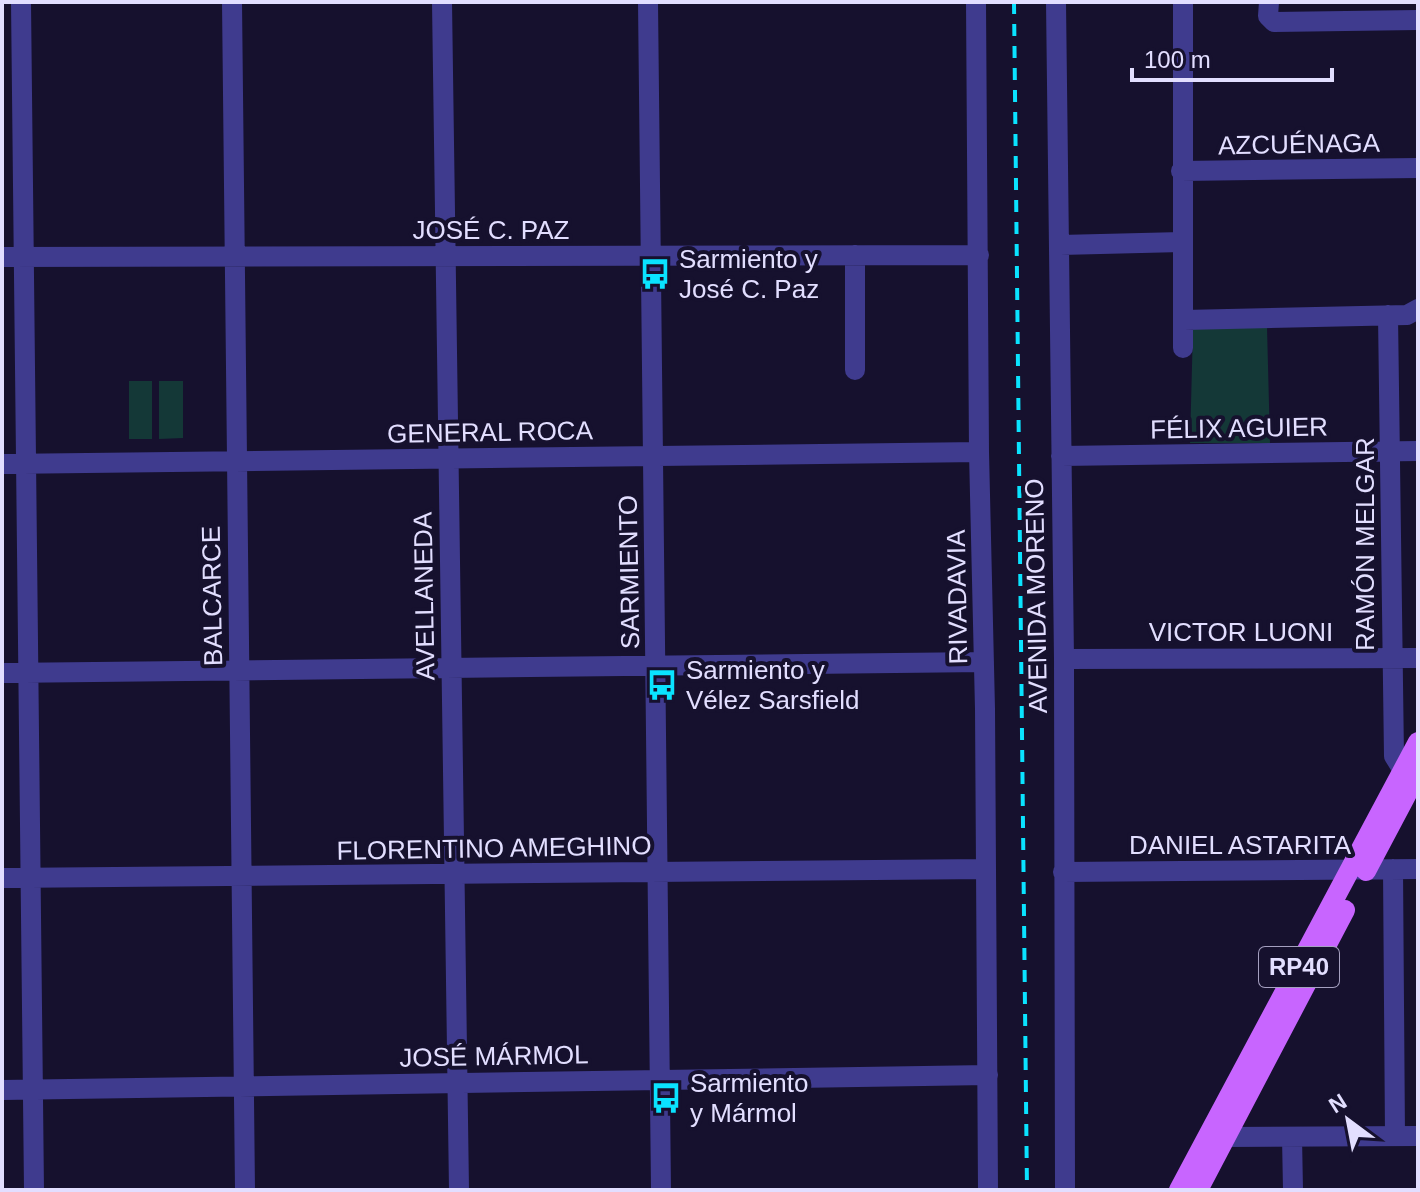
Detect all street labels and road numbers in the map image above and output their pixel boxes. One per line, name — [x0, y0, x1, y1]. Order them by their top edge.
street label: AZCUÉNAGA — [1218, 128, 1381, 160]
street label: JOSÉ C. PAZ — [413, 215, 570, 245]
street label: FÉLIX AGUIER — [1150, 411, 1328, 445]
street label: GENERAL ROCA — [387, 415, 594, 449]
street label: RAMÓN MELGAR — [1350, 437, 1380, 651]
street label: AVENIDA MORENO — [1019, 478, 1053, 714]
street label: SARMIENTO — [613, 495, 645, 649]
street label: AVELLANEDA — [408, 511, 440, 681]
street label: BALCARCE — [196, 526, 228, 666]
street label: RIVADAVIA — [941, 529, 973, 665]
street label: VICTOR LUONI — [1149, 617, 1333, 647]
street label: FLORENTINO AMEGHINO — [336, 830, 652, 866]
street label: DANIEL ASTARITA — [1129, 830, 1352, 860]
road number: RP40 — [1259, 947, 1339, 987]
street label: JOSÉ MÁRMOL — [399, 1039, 589, 1073]

